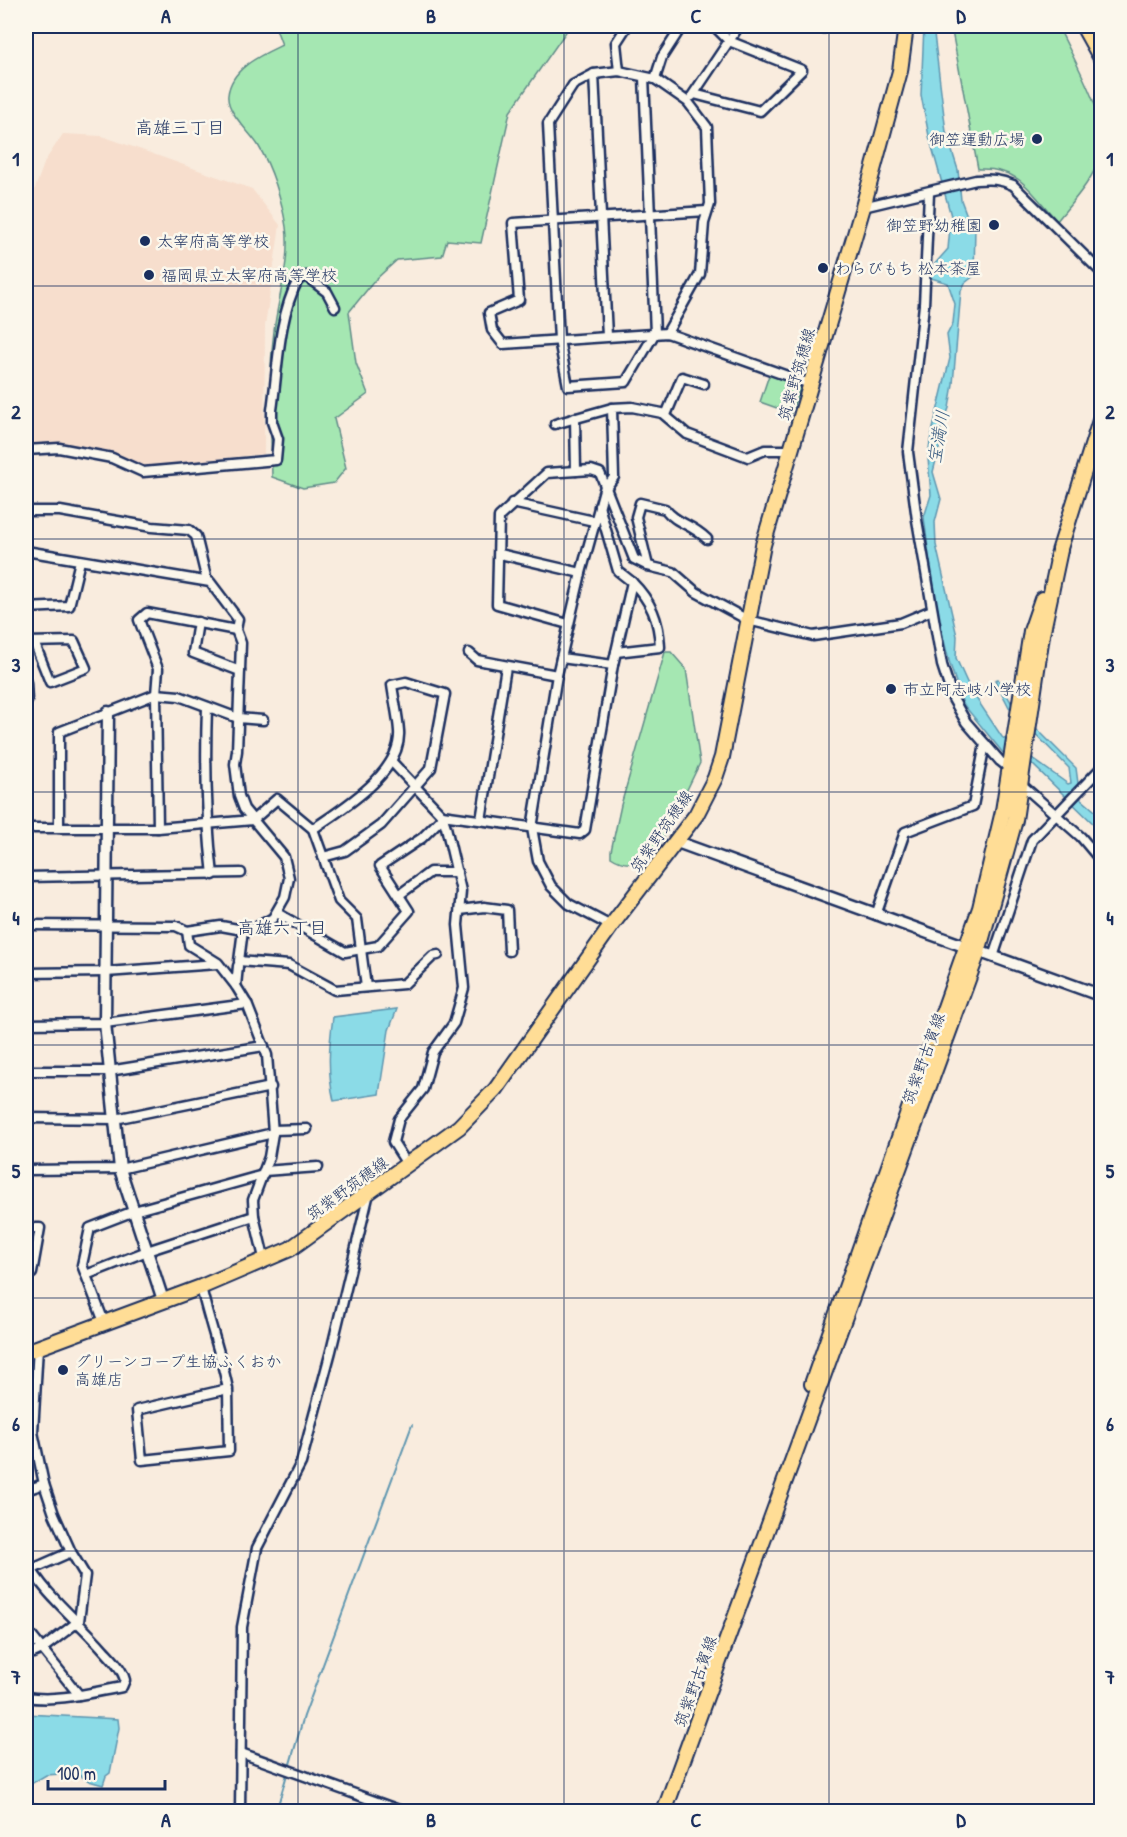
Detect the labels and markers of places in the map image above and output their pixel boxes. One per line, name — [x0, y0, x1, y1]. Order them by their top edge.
place label: 御笠運動広場 — [929, 128, 1025, 150]
marker: 御笠運動広場 — [1030, 132, 1044, 146]
place label: 御笠野幼稚園 — [886, 214, 982, 236]
marker: 御笠野幼稚園 — [987, 218, 1001, 232]
place label: 太宰府高等学校 — [157, 230, 269, 252]
marker: 太宰府高等学校 — [138, 234, 152, 248]
place label: わらびもち 松本茶屋 — [835, 257, 981, 279]
marker: わらびもち 松本茶屋 — [816, 261, 830, 275]
place label: 福岡県立太宰府高等学校 — [161, 264, 337, 286]
marker: 福岡県立太宰府高等学校 — [142, 268, 156, 282]
place label: 市立阿志岐小学校 — [903, 678, 1031, 700]
marker: 市立阿志岐小学校 — [884, 682, 898, 696]
place label: グリーンコープ生協ふくおか 高雄店 — [75, 1350, 281, 1390]
marker: グリーンコープ生協ふくおか 高雄店 — [56, 1363, 70, 1377]

